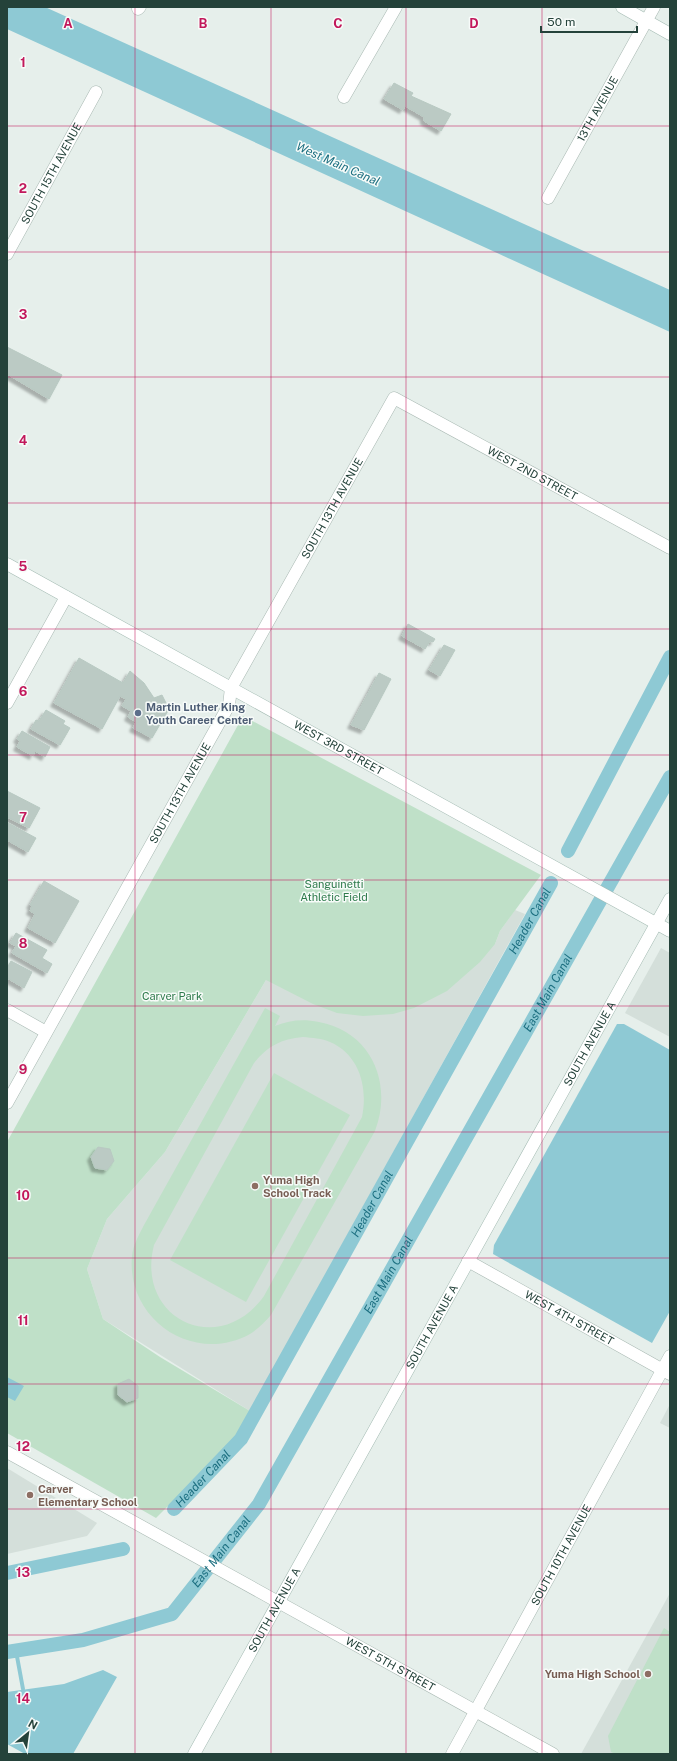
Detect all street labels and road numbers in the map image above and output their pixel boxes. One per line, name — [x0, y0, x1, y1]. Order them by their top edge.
street label: 13TH AVENUE — [575, 74, 620, 144]
street label: SOUTH 15TH AVENUE — [19, 121, 84, 226]
street label: WEST 2ND STREET — [485, 444, 580, 503]
street label: SOUTH 13TH AVENUE — [299, 456, 365, 561]
street label: WEST 3RD STREET — [292, 718, 386, 777]
street label: SOUTH 13TH AVENUE — [147, 740, 213, 845]
street label: SOUTH AVENUE A — [561, 999, 618, 1088]
street label: SOUTH AVENUE A — [404, 1282, 460, 1371]
street label: WEST 4TH STREET — [523, 1288, 616, 1347]
street label: SOUTH 10TH AVENUE — [529, 1502, 594, 1607]
street label: SOUTH AVENUE A — [246, 1565, 303, 1654]
street label: WEST 5TH STREET — [344, 1635, 437, 1694]

